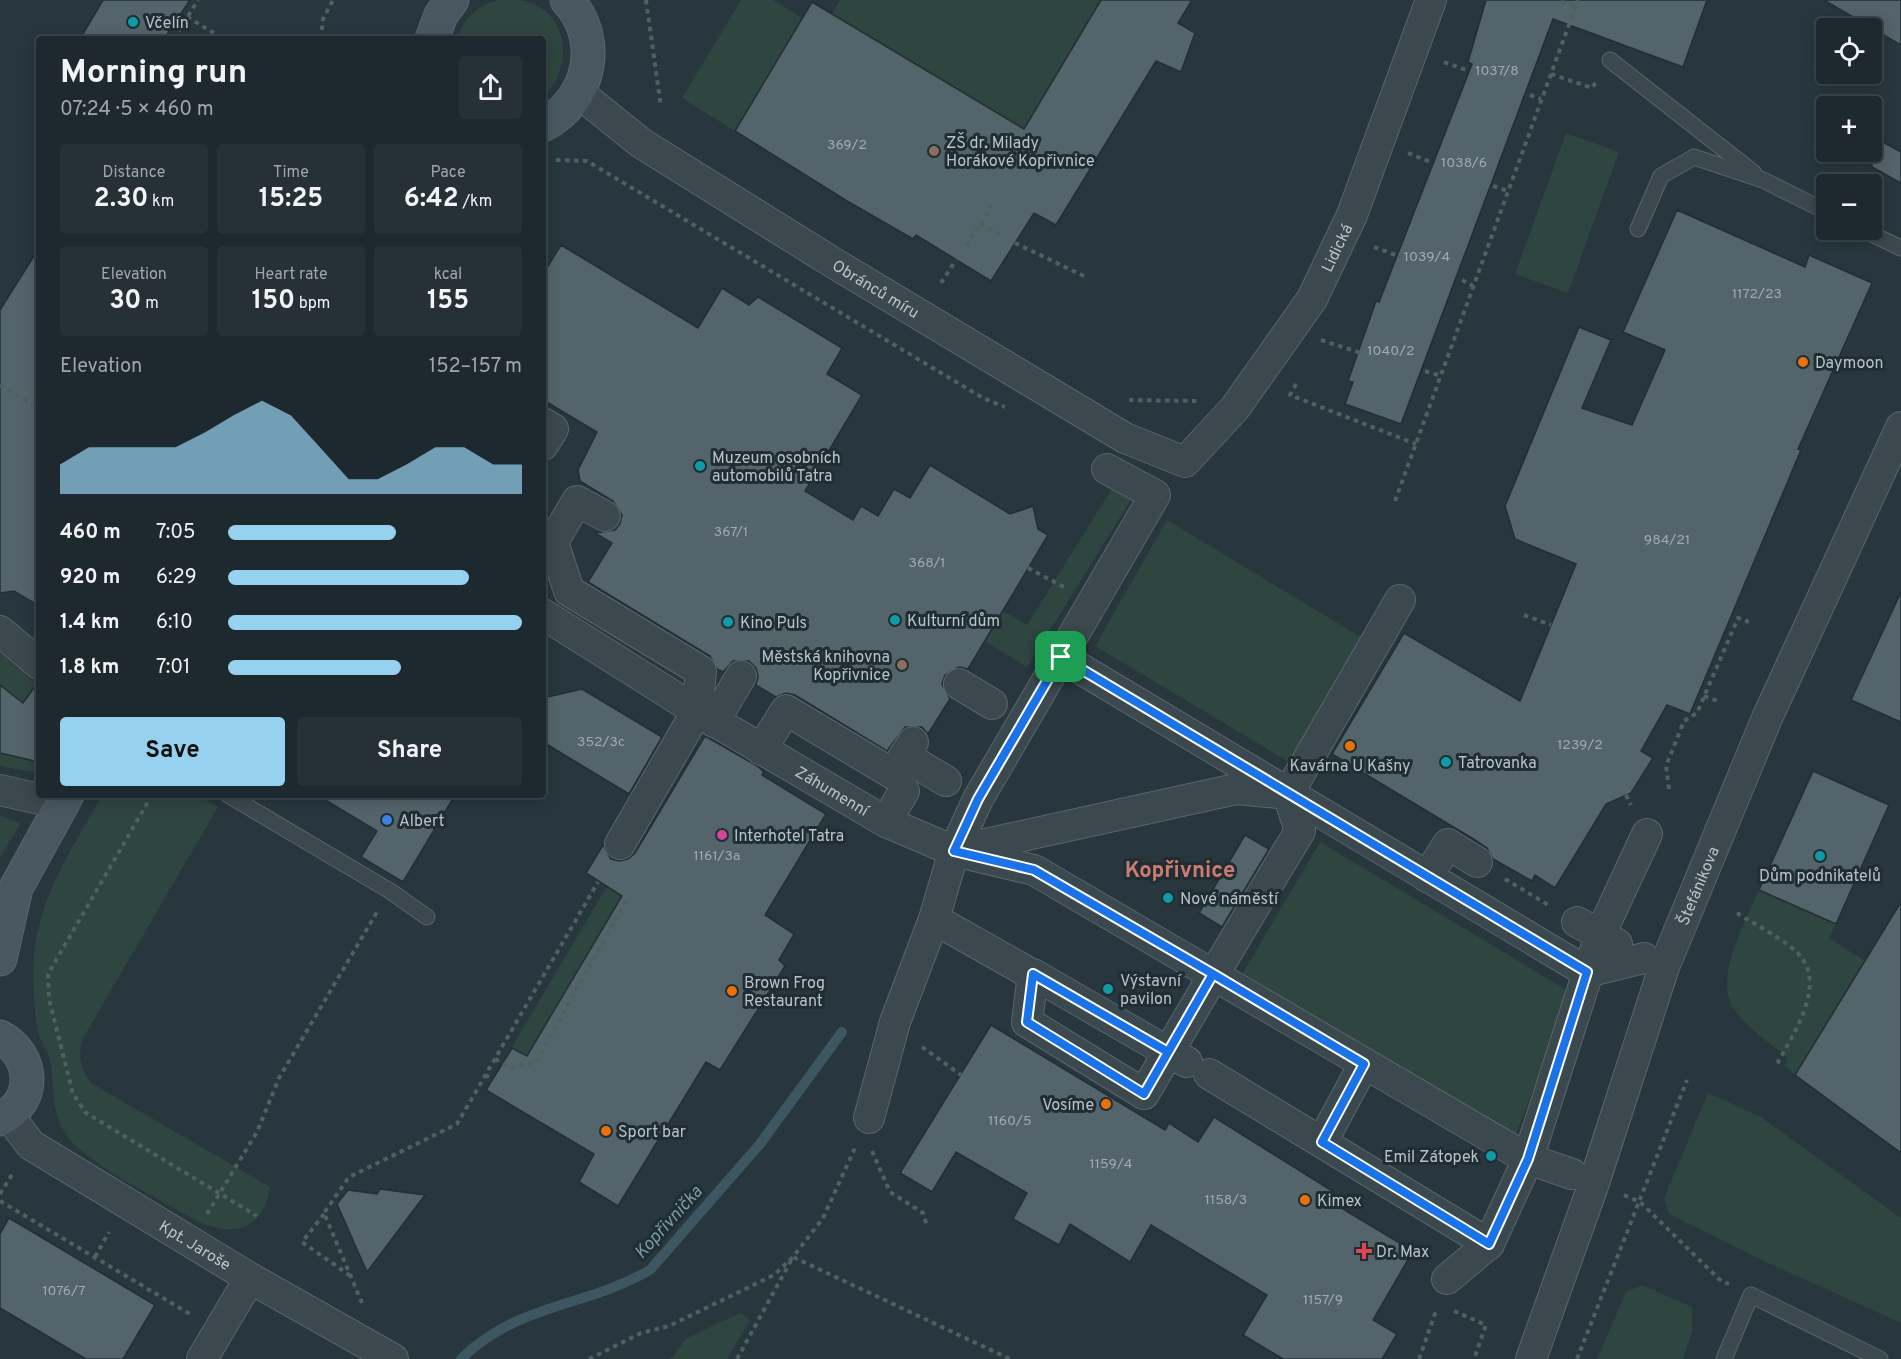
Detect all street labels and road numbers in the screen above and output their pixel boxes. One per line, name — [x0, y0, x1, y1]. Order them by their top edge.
street label: Lidická — [1318, 221, 1358, 276]
street label: Obránců míru — [828, 256, 922, 324]
street label: Záhumenní — [791, 763, 873, 823]
street label: Štefánikova — [1672, 844, 1725, 929]
street label: Kpt. Jaroše — [155, 1217, 234, 1276]

